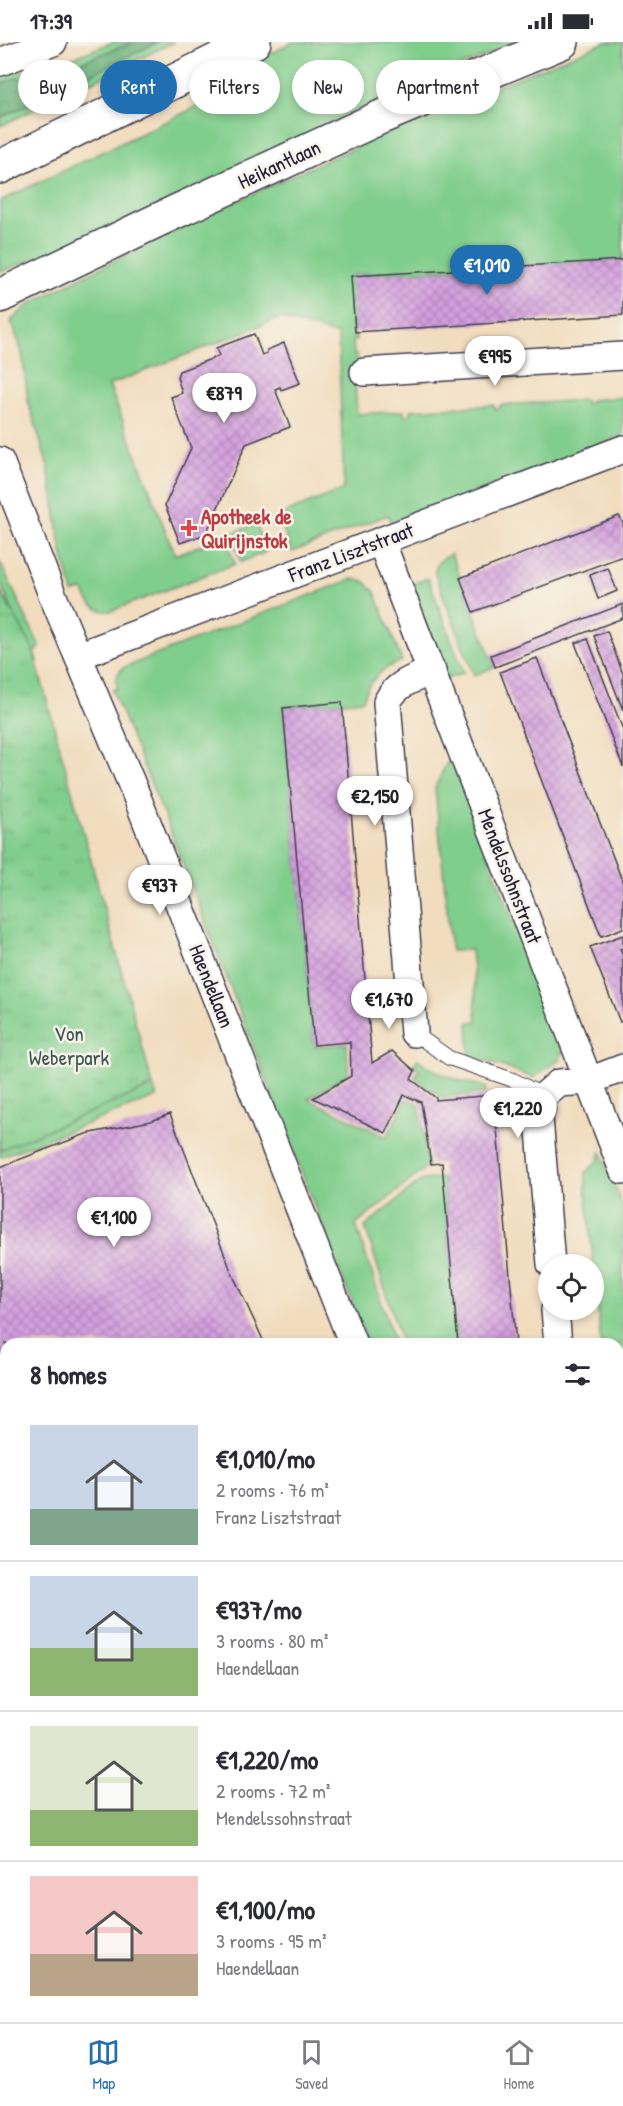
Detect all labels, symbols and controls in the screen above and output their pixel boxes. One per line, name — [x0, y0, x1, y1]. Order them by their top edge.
text: 17:39 — [30, 6, 72, 36]
chip: Buy — [18, 60, 88, 114]
chip: Rent — [100, 60, 177, 114]
chip: Filters — [189, 60, 280, 114]
chip: New — [292, 60, 364, 114]
chip: Apartment — [376, 60, 500, 114]
street label: Heikantlaan — [233, 132, 325, 196]
pin: €1,010 — [438, 245, 536, 296]
text: €1,010 — [464, 251, 510, 278]
pin: €995 — [459, 336, 531, 387]
text: €995 — [479, 342, 511, 369]
pin: €879 — [188, 373, 260, 424]
text: €879 — [206, 379, 242, 406]
place label: Apotheek de Quirijnstok — [201, 502, 292, 555]
street label: Franz Lisztstraat — [284, 515, 418, 589]
marker: Apotheek de Quirijnstok — [182, 521, 196, 535]
pin: €2,150 — [326, 776, 424, 827]
text: €2,150 — [351, 782, 399, 809]
street label: Mendelssohnstraat — [471, 804, 549, 948]
pin: €937 — [124, 865, 196, 916]
text: €937 — [142, 871, 178, 898]
street label: Haendellaan — [182, 940, 242, 1032]
pin: €1,670 — [340, 979, 438, 1030]
text: €1,670 — [365, 985, 413, 1012]
park label: Von Weberpark — [29, 1019, 109, 1072]
pin: €1,220 — [469, 1088, 567, 1139]
text: €1,220 — [494, 1094, 542, 1121]
pin: €1,100 — [65, 1197, 163, 1248]
text: €1,100 — [91, 1203, 137, 1230]
map controls — [538, 1254, 604, 1320]
button: locate — [538, 1254, 604, 1320]
text: 8 homes — [30, 1357, 107, 1392]
icon: filters — [561, 1358, 594, 1391]
text: €1,010/mo — [216, 1441, 315, 1476]
icon: home — [78, 1449, 150, 1521]
text: 2 rooms · 76 m² — [216, 1476, 329, 1503]
text: Franz Lisztstraat — [216, 1503, 341, 1530]
text: €937/mo — [216, 1592, 302, 1627]
icon: home — [78, 1600, 150, 1672]
text: 3 rooms · 80 m² — [216, 1627, 328, 1654]
text: Haendellaan — [216, 1654, 299, 1681]
text: €1,220/mo — [216, 1742, 318, 1777]
icon: home — [78, 1750, 150, 1822]
text: 2 rooms · 72 m² — [216, 1777, 330, 1804]
text: Mendelssohnstraat — [216, 1804, 352, 1831]
text: €1,100/mo — [216, 1892, 315, 1927]
icon: home — [78, 1900, 150, 1972]
text: 3 rooms · 95 m² — [216, 1927, 326, 1954]
text: Haendellaan — [216, 1954, 299, 1981]
tab: Map — [87, 2036, 120, 2094]
tab: Saved — [295, 2036, 328, 2094]
tab: Home — [503, 2036, 536, 2094]

